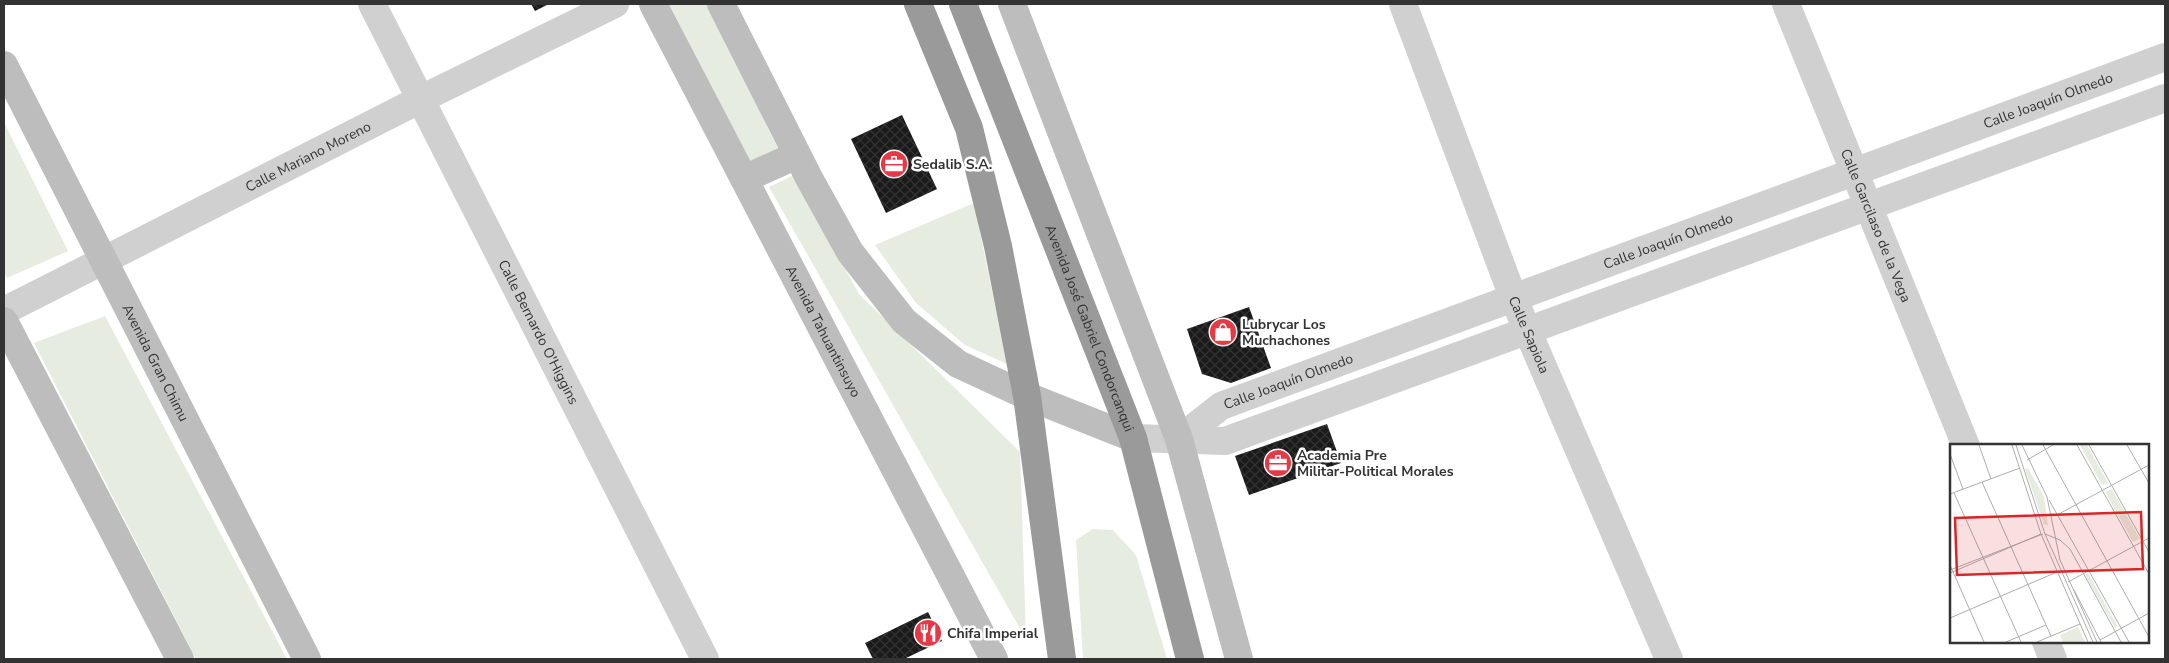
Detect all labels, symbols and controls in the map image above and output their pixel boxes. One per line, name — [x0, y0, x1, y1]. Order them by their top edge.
street label: Calle Joaquín Olmedo — [1981, 68, 2116, 133]
street label: Calle Mariano Moreno — [242, 117, 374, 197]
street label: Calle Garcilaso de la Vega — [1836, 146, 1915, 305]
office icon: Sedalib S.A. — [879, 149, 909, 179]
place label: Sedalib S.A. — [913, 155, 992, 174]
street label: Calle Joaquín Olmedo — [1601, 208, 1736, 274]
street label: Avenida José Gabriel Condorcanqui — [1040, 222, 1139, 435]
street label: Calle Bernardo O'Higgins — [494, 257, 583, 408]
street label: Avenida Tahuantinsuyo — [781, 262, 865, 401]
street label: Calle Sapiola — [1504, 293, 1554, 377]
street label: Avenida Gran Chimu — [117, 301, 193, 425]
place label: Lubrycar Los Muchachones — [1242, 315, 1330, 350]
shop icon: Lubrycar Los Muchachones — [1208, 317, 1238, 347]
street label: Calle Joaquín Olmedo — [1221, 349, 1356, 414]
inset map — [1950, 444, 2149, 643]
place label: Academia Pre Militar-Political Morales — [1297, 446, 1454, 481]
office icon: Academia Pre Militar-Political Morales — [1263, 448, 1293, 478]
restaurant icon: Chifa Imperial — [913, 618, 943, 648]
place label: Chifa Imperial — [947, 624, 1039, 643]

